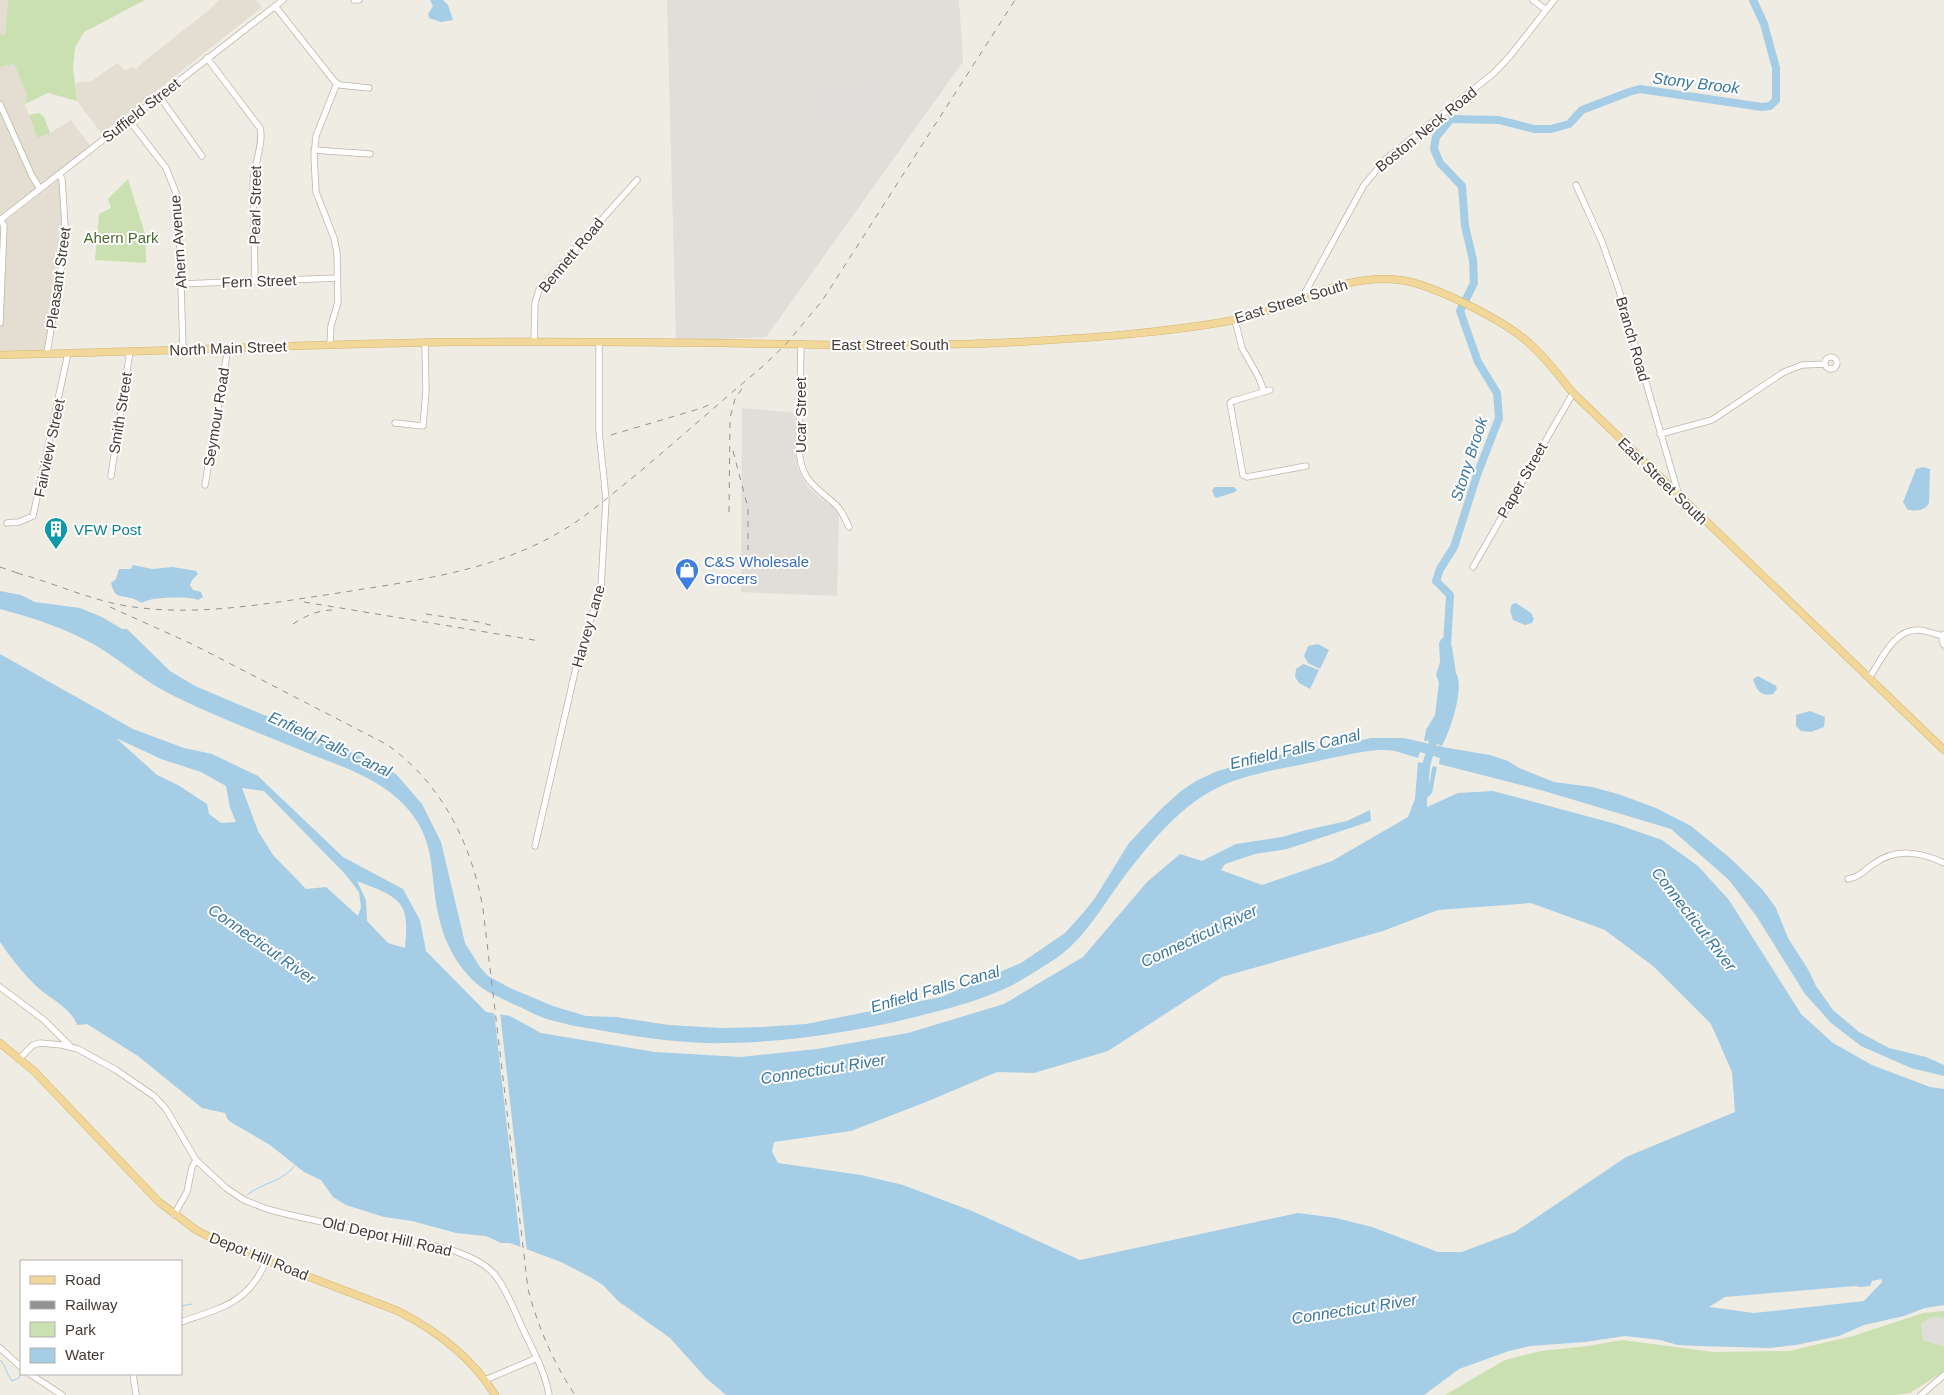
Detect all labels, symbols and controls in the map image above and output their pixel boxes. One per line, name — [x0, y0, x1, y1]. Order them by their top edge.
water label: Stony Brook — [1652, 69, 1741, 97]
street label: Suffield Street — [99, 74, 184, 146]
street label: Boston Neck Road — [1372, 83, 1480, 175]
street label: Pearl Street — [246, 164, 264, 245]
street label: Ahern Avenue — [166, 195, 190, 289]
street label: Bennett Road — [535, 214, 607, 296]
street label: Pleasant Street — [42, 225, 74, 330]
park label: Ahern Park — [83, 229, 159, 246]
street label: Fern Street — [221, 271, 298, 291]
street label: East Street South — [1232, 276, 1350, 326]
street label: Branch Road — [1613, 295, 1653, 383]
street label: East Street South — [831, 336, 949, 353]
street label: North Main Street — [169, 337, 288, 359]
street label: Seymour Road — [200, 366, 232, 468]
street label: Smith Street — [105, 370, 135, 455]
street label: Ucar Street — [792, 376, 809, 453]
street label: Fairview Street — [30, 397, 68, 499]
water label: Stony Brook — [1447, 414, 1491, 503]
street label: East Street South — [1615, 434, 1711, 528]
street label: Paper Street — [1494, 439, 1551, 521]
building icon: VFW Post — [43, 516, 69, 550]
place label: VFW Post — [74, 521, 142, 538]
place label: C&S Wholesale Grocers — [704, 553, 809, 587]
shop icon: C&S Wholesale Grocers — [674, 557, 700, 591]
street label: Harvey Lane — [568, 583, 608, 669]
water label: Enfield Falls Canal — [266, 708, 394, 780]
water label: Enfield Falls Canal — [1228, 726, 1362, 772]
water label: Connecticut River — [1648, 864, 1740, 975]
water label: Connecticut River — [205, 901, 319, 988]
water label: Connecticut River — [1138, 901, 1260, 970]
water label: Enfield Falls Canal — [869, 962, 1002, 1016]
water label: Connecticut River — [759, 1051, 887, 1087]
street label: Old Depot Hill Road — [321, 1213, 453, 1259]
street label: Depot Hill Road — [207, 1228, 311, 1284]
legend — [20, 1260, 182, 1375]
text: Road — [65, 1271, 101, 1288]
water label: Connecticut River — [1290, 1291, 1418, 1327]
text: Railway — [65, 1296, 118, 1313]
text: Park — [65, 1321, 96, 1338]
text: Water — [65, 1346, 104, 1363]

